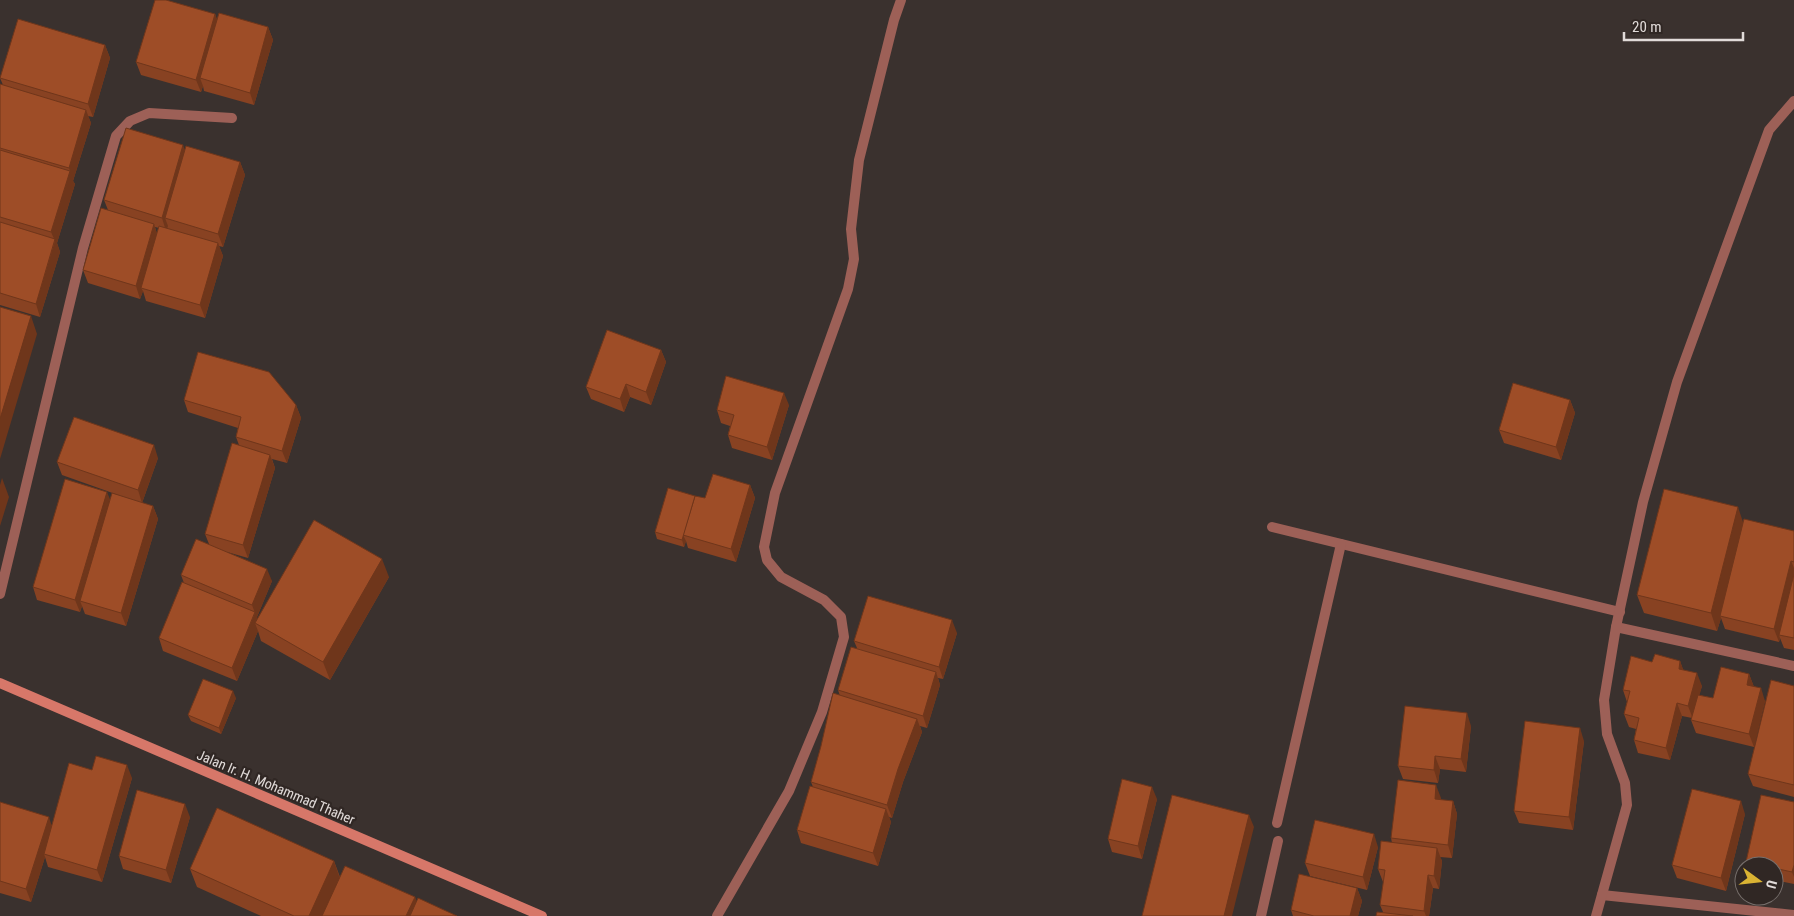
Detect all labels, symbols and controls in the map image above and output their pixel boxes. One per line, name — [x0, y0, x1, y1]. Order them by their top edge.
scale bar — [1624, 10, 1743, 42]
text: 20 m — [1632, 18, 1662, 36]
street label: Jalan Ir. H. Mohammad Thaher — [195, 746, 357, 828]
north arrow — [1734, 856, 1784, 906]
text: U — [1763, 878, 1780, 890]

